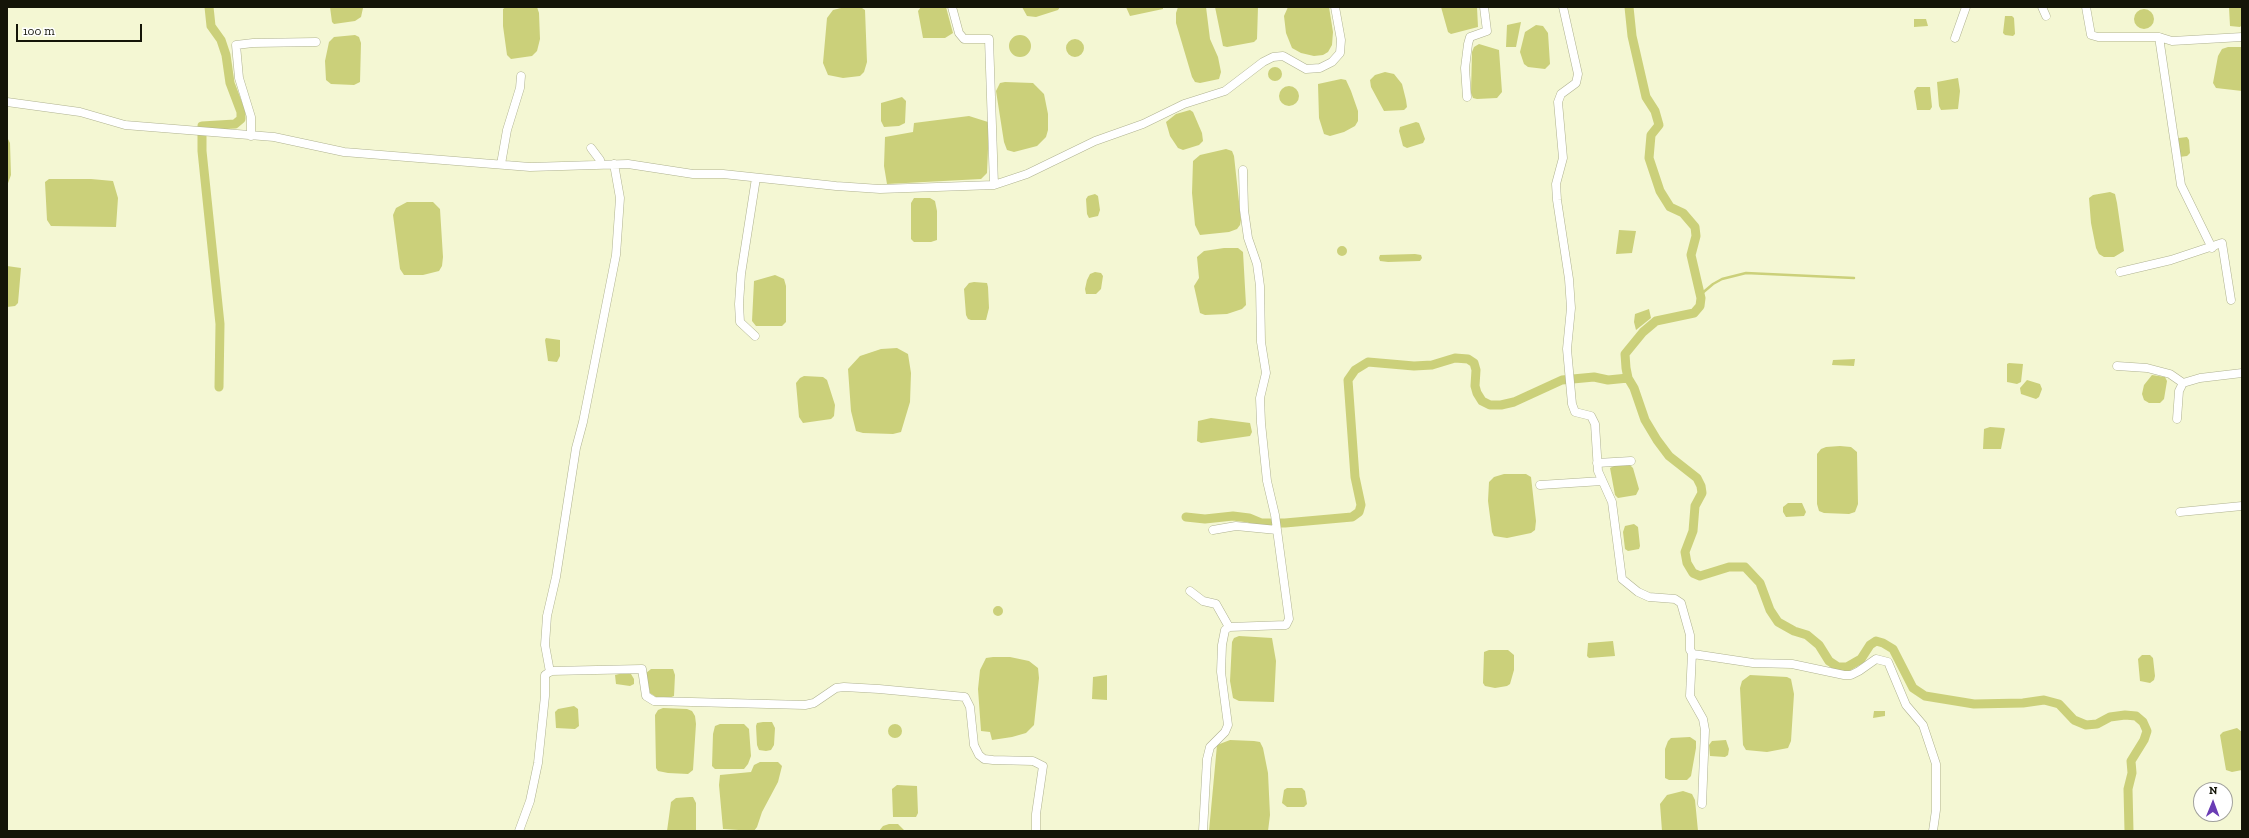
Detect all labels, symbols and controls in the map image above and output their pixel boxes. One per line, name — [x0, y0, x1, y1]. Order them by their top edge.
scale bar — [18, 16, 144, 42]
text: 100 m — [23, 24, 55, 38]
north arrow — [2193, 782, 2233, 822]
text: N — [2209, 784, 2218, 797]

